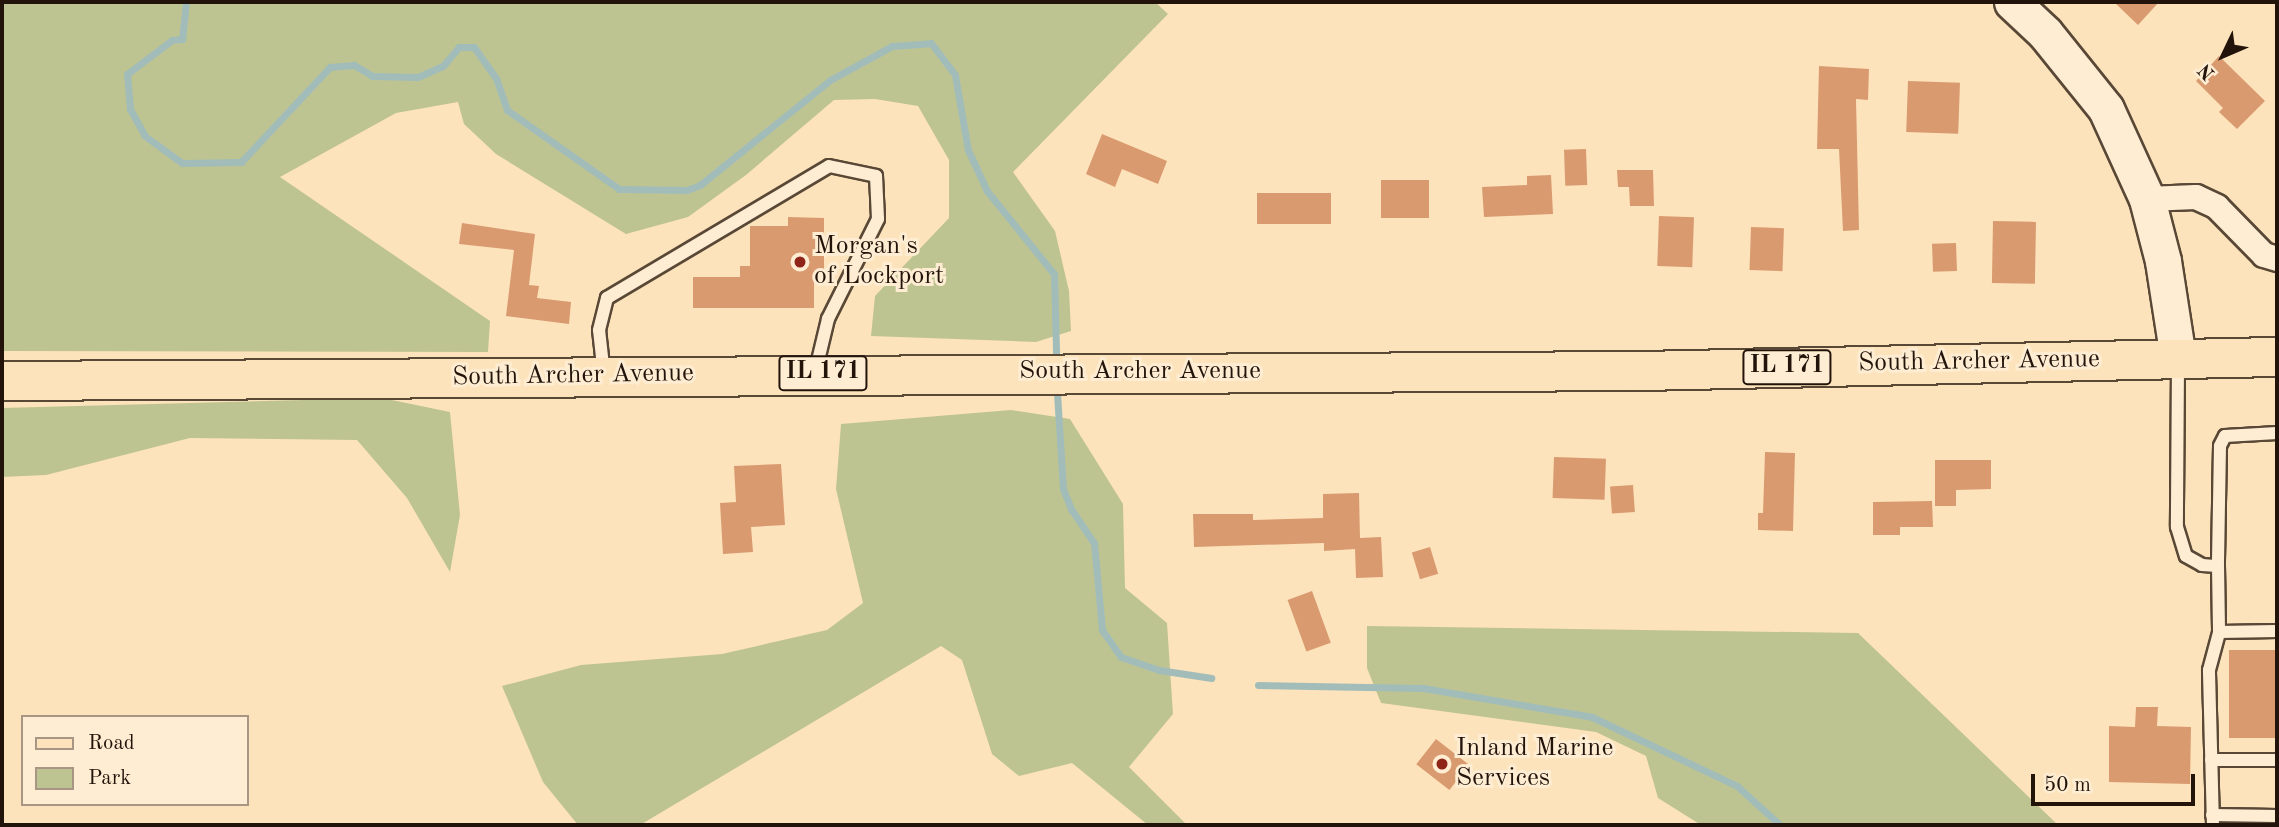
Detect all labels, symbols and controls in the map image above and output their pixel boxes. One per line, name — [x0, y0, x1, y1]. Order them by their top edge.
north arrow — [2188, 21, 2258, 91]
text: N — [2196, 59, 2219, 83]
place label: Morgan's of Lockport — [814, 231, 944, 292]
marker: Morgan's of Lockport — [792, 254, 808, 270]
street label: South Archer Avenue — [1858, 344, 2100, 380]
road number: IL 171 — [1742, 346, 1832, 388]
road number: IL 171 — [778, 352, 868, 394]
street label: South Archer Avenue — [1019, 356, 1261, 388]
street label: South Archer Avenue — [452, 358, 694, 394]
legend — [21, 715, 248, 806]
text: Road — [88, 733, 135, 754]
place label: Inland Marine Services — [1456, 733, 1613, 794]
marker: Inland Marine Services — [1434, 756, 1450, 772]
scale bar — [2034, 760, 2198, 804]
text: Park — [88, 768, 131, 789]
text: 50 m — [2044, 775, 2091, 796]

